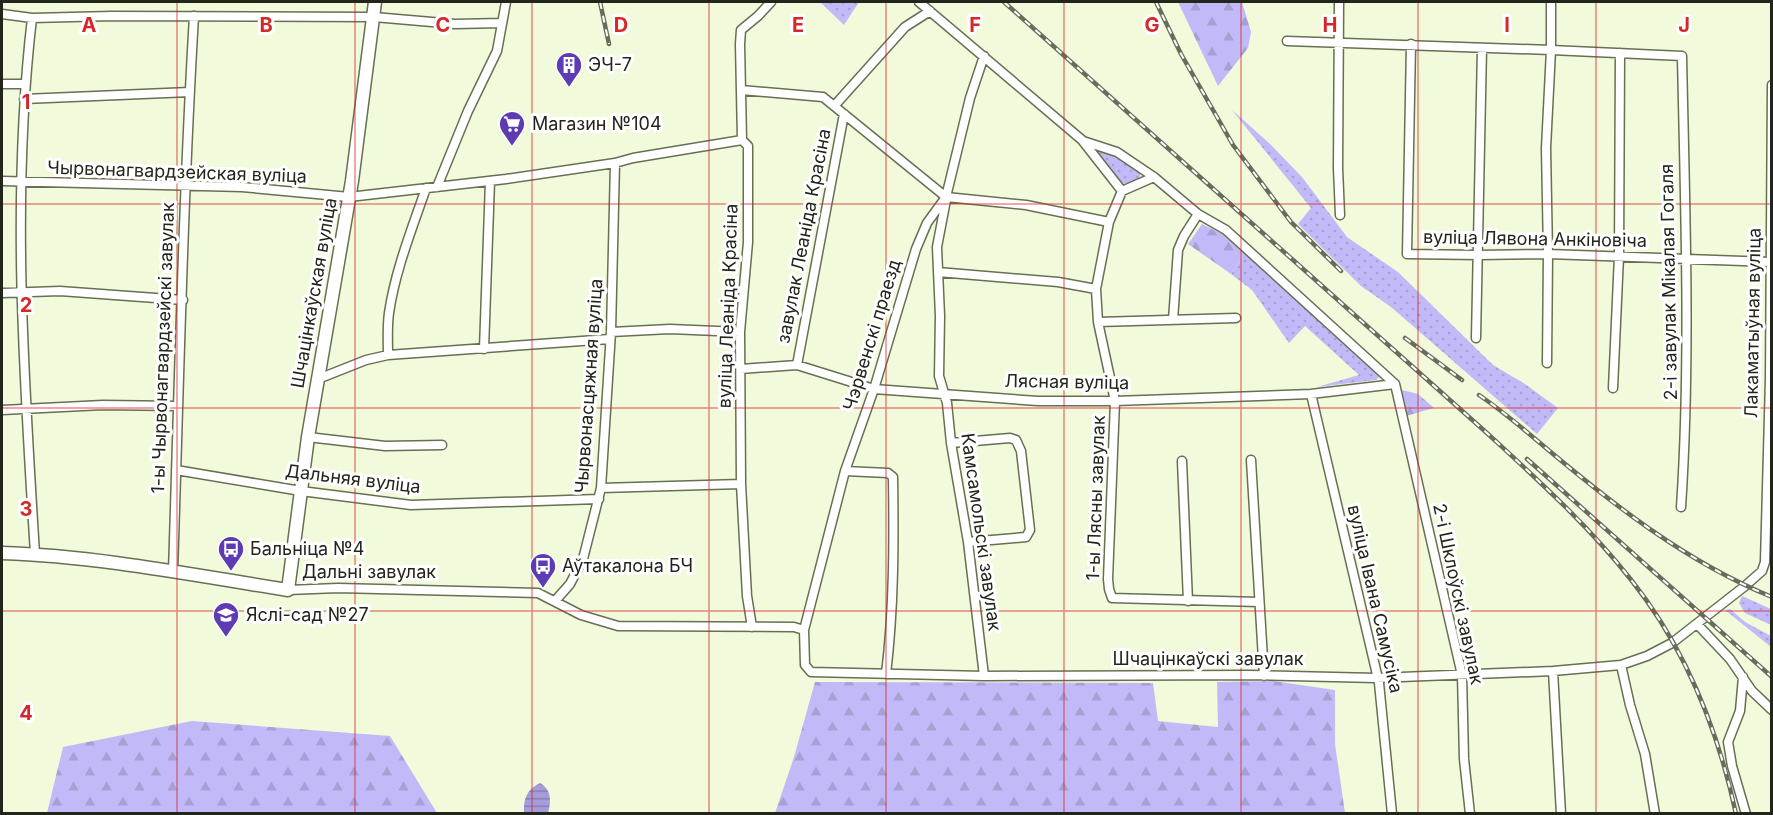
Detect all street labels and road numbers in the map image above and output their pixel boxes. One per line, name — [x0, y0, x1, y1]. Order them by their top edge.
street label: завулак Леаніда Красіна — [772, 127, 835, 345]
street label: Чырвонагвардзейская вуліца — [47, 156, 307, 187]
street label: 2-і завулак Мікалая Гогаля — [1656, 164, 1681, 400]
street label: Шчацінкаўская вуліца — [286, 196, 341, 390]
street label: 1-ы Чырвонагвардзейскі завулак — [147, 202, 178, 494]
street label: вуліца Леаніда Красіна — [713, 203, 742, 409]
street label: вуліца Лявона Анкіновіча — [1423, 226, 1647, 251]
street label: Лакаматыўная вуліца — [1740, 228, 1765, 418]
street label: Чэрвенскі праезд — [839, 257, 905, 413]
street label: Чырвонасцяжная вуліца — [571, 278, 606, 494]
street label: Лясная вуліца — [1005, 370, 1129, 393]
street label: 1-ы Лясны завулак — [1082, 415, 1109, 581]
street label: Камсамольскі завулак — [957, 432, 1006, 633]
street label: Дальняя вуліца — [284, 460, 422, 497]
street label: 2-і Шклоўскі завулак — [1429, 502, 1488, 686]
street label: вуліца Івана Самусіка — [1344, 503, 1407, 695]
street label: Дальні завулак — [302, 561, 436, 582]
street label: Шчацінкаўскі завулак — [1112, 648, 1304, 669]

